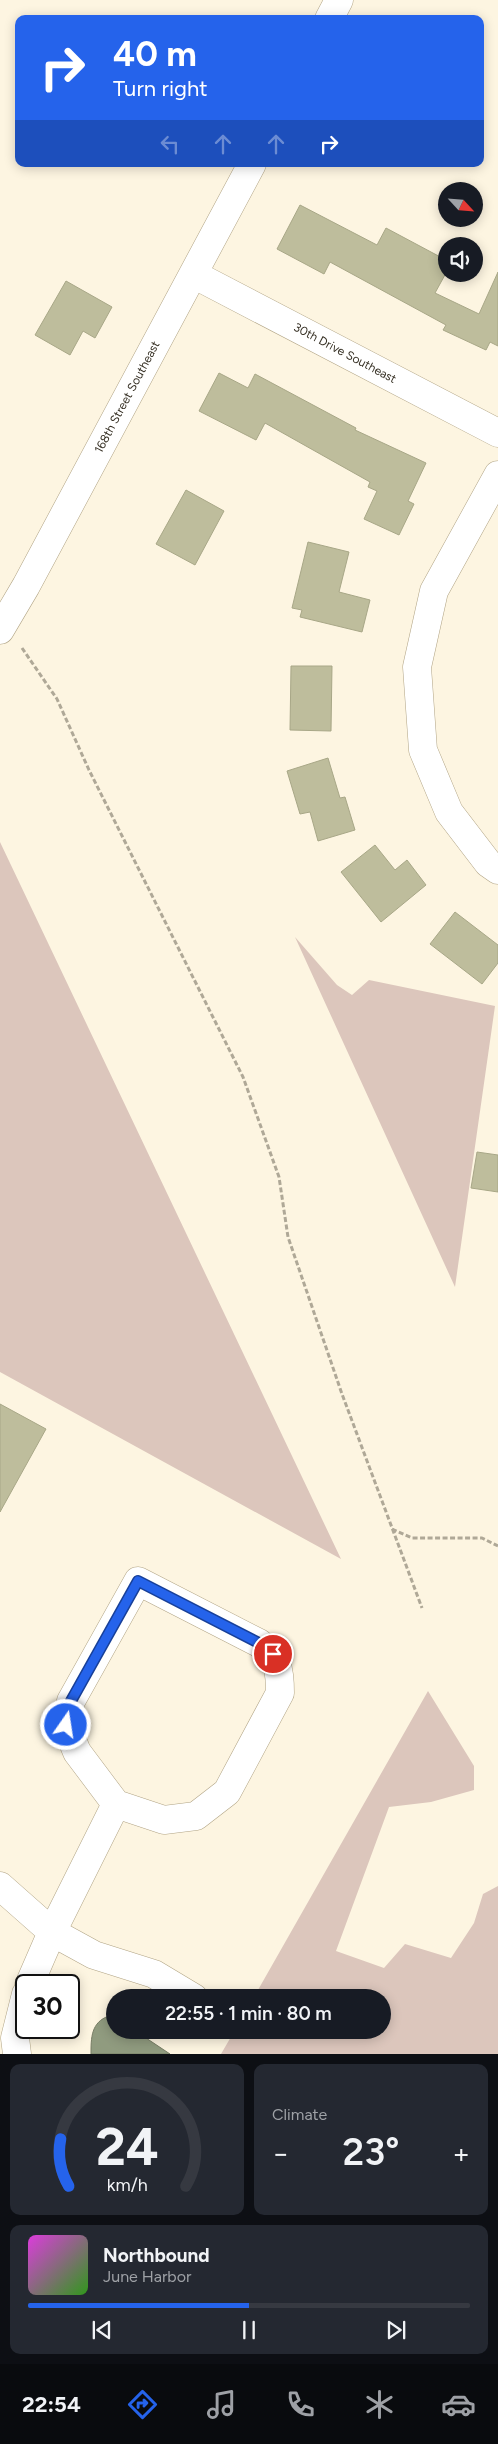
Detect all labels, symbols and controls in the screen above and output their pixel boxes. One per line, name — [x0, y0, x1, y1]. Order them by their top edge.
text: 40 m — [113, 33, 197, 75]
icon: right — [30, 35, 95, 100]
text: Turn right — [113, 75, 208, 102]
icon: left — [156, 130, 184, 158]
icon: ahead — [209, 130, 237, 158]
icon: ahead — [262, 130, 290, 158]
icon: right — [315, 130, 343, 158]
north arrow — [438, 182, 482, 228]
map controls — [438, 182, 483, 282]
button: sound — [438, 237, 483, 282]
street label: 30th Drive Southeast — [291, 320, 399, 386]
street label: 168th Street Southeast — [91, 338, 163, 455]
pin — [252, 1633, 294, 1675]
icon: arrive — [259, 1640, 287, 1668]
position arrow — [39, 1698, 91, 1750]
speed limit sign: 30 — [15, 1974, 80, 2039]
text: 22:55 · 1 min · 80 m — [165, 2002, 332, 2025]
text: Climate — [272, 2105, 327, 2124]
text: 24 — [95, 2116, 159, 2178]
text: 23° — [343, 2129, 399, 2175]
text: − — [272, 2136, 289, 2170]
text: + — [453, 2136, 470, 2170]
text: km/h — [107, 2174, 147, 2195]
text: Northbound — [103, 2244, 210, 2267]
text: June Harbor — [103, 2267, 191, 2286]
icon: previous — [88, 2316, 116, 2344]
icon: pause — [235, 2316, 263, 2344]
icon: next — [382, 2316, 410, 2344]
icon: directions — [125, 2387, 160, 2422]
icon: music — [204, 2387, 239, 2422]
icon: phone — [283, 2387, 318, 2422]
icon: climate — [362, 2387, 397, 2422]
icon: car — [441, 2387, 476, 2422]
text: 22:54 — [22, 2391, 81, 2418]

